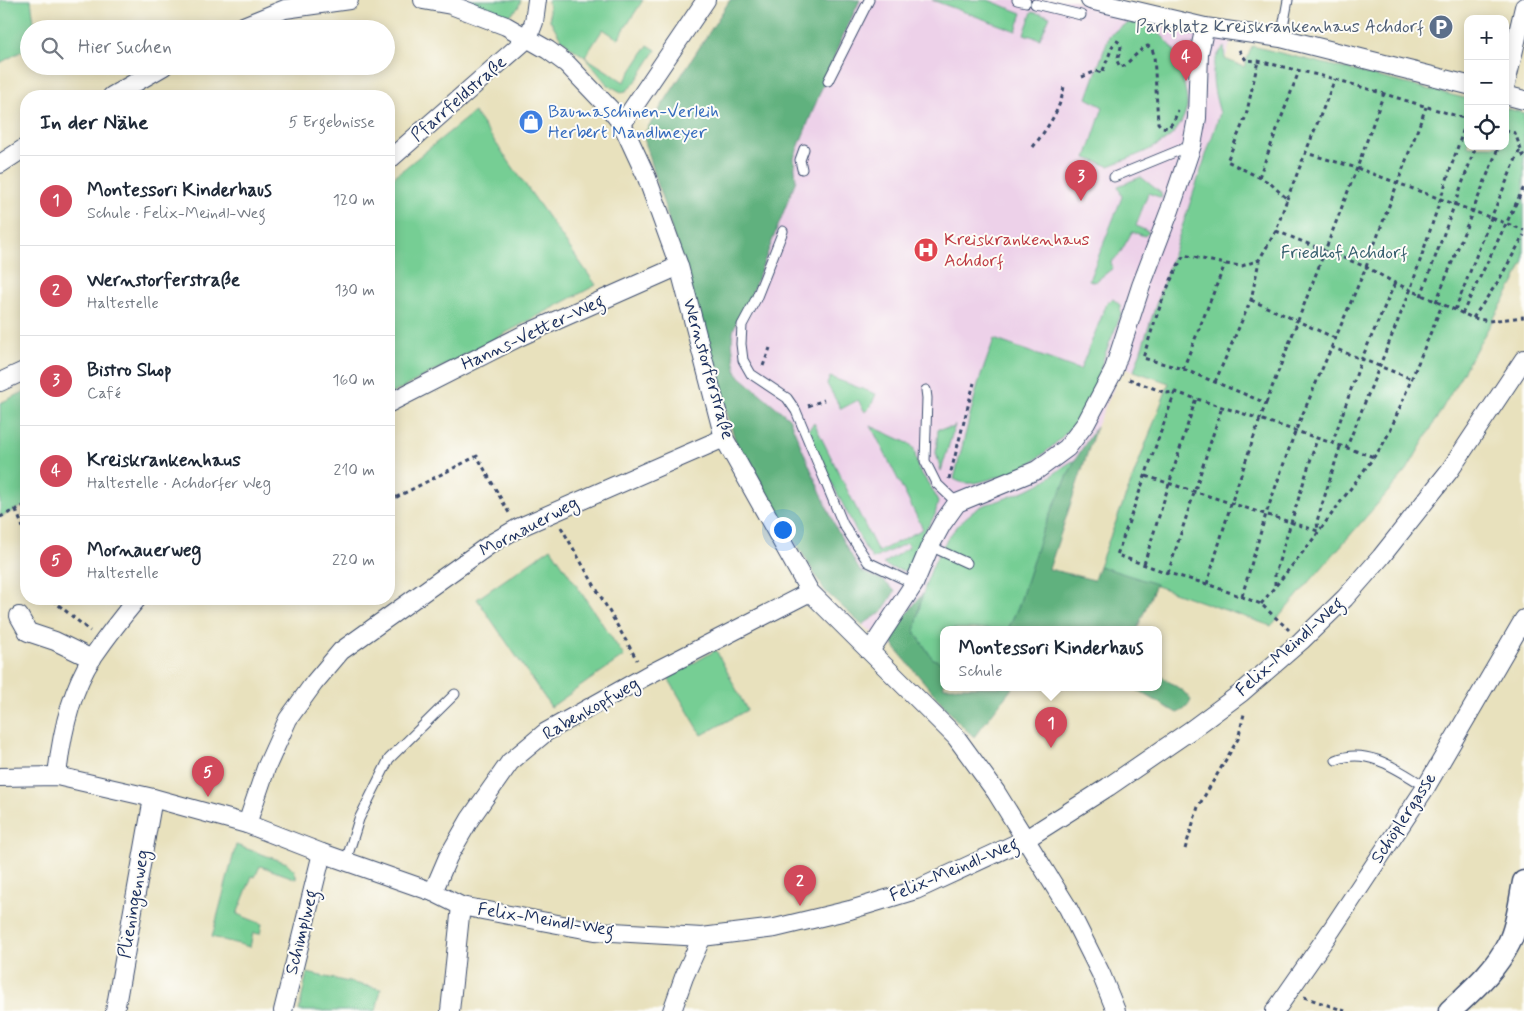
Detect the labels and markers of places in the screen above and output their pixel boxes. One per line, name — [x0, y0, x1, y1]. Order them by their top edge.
parking icon: Parkplatz Kreiskrankenhaus Achdorf — [1428, 14, 1454, 40]
place label: Parkplatz Kreiskrankenhaus Achdorf — [1136, 15, 1424, 39]
pin: 4 — [1170, 40, 1202, 81]
place label: Baumaschinen-Verleih Herbert Mandlmeyer — [548, 100, 719, 145]
shop icon: Baumaschinen-Verleih Herbert Mandlmeyer — [518, 109, 544, 135]
pin: 3 — [1065, 160, 1097, 201]
place label: Kreiskrankenhaus Achdorf — [944, 228, 1090, 273]
hospital icon: Kreiskrankenhaus Achdorf — [913, 237, 939, 263]
pin: 1 — [1035, 707, 1067, 748]
pin: 5 — [192, 756, 224, 797]
pin: 2 — [784, 865, 816, 906]

